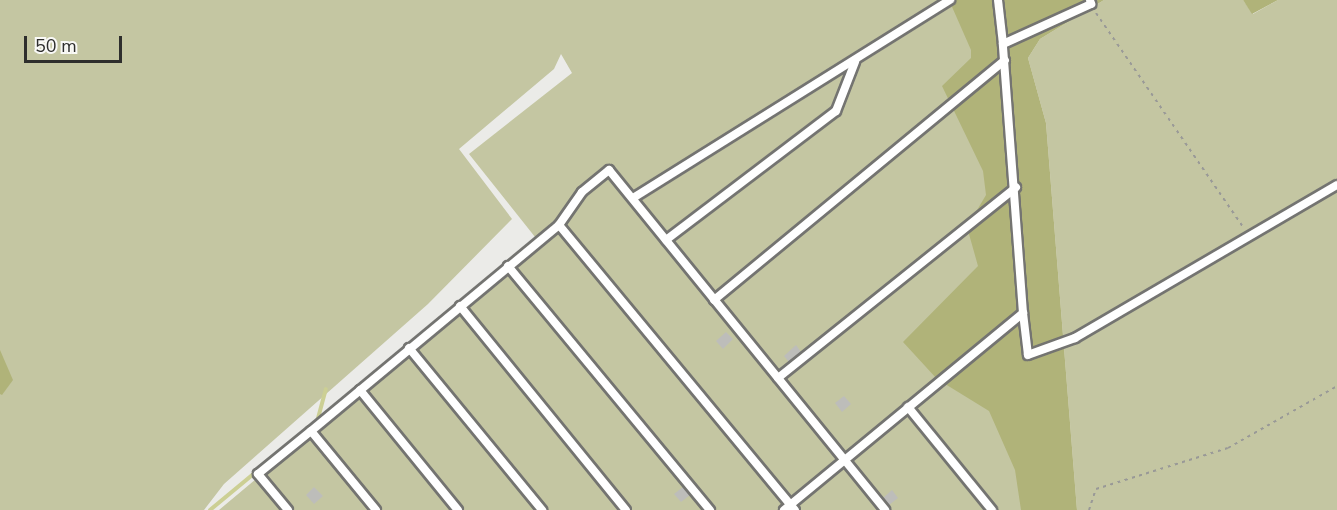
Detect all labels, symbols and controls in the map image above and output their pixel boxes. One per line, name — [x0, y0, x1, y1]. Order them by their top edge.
scale bar — [27, 24, 124, 62]
text: 50 m — [35, 34, 77, 58]

